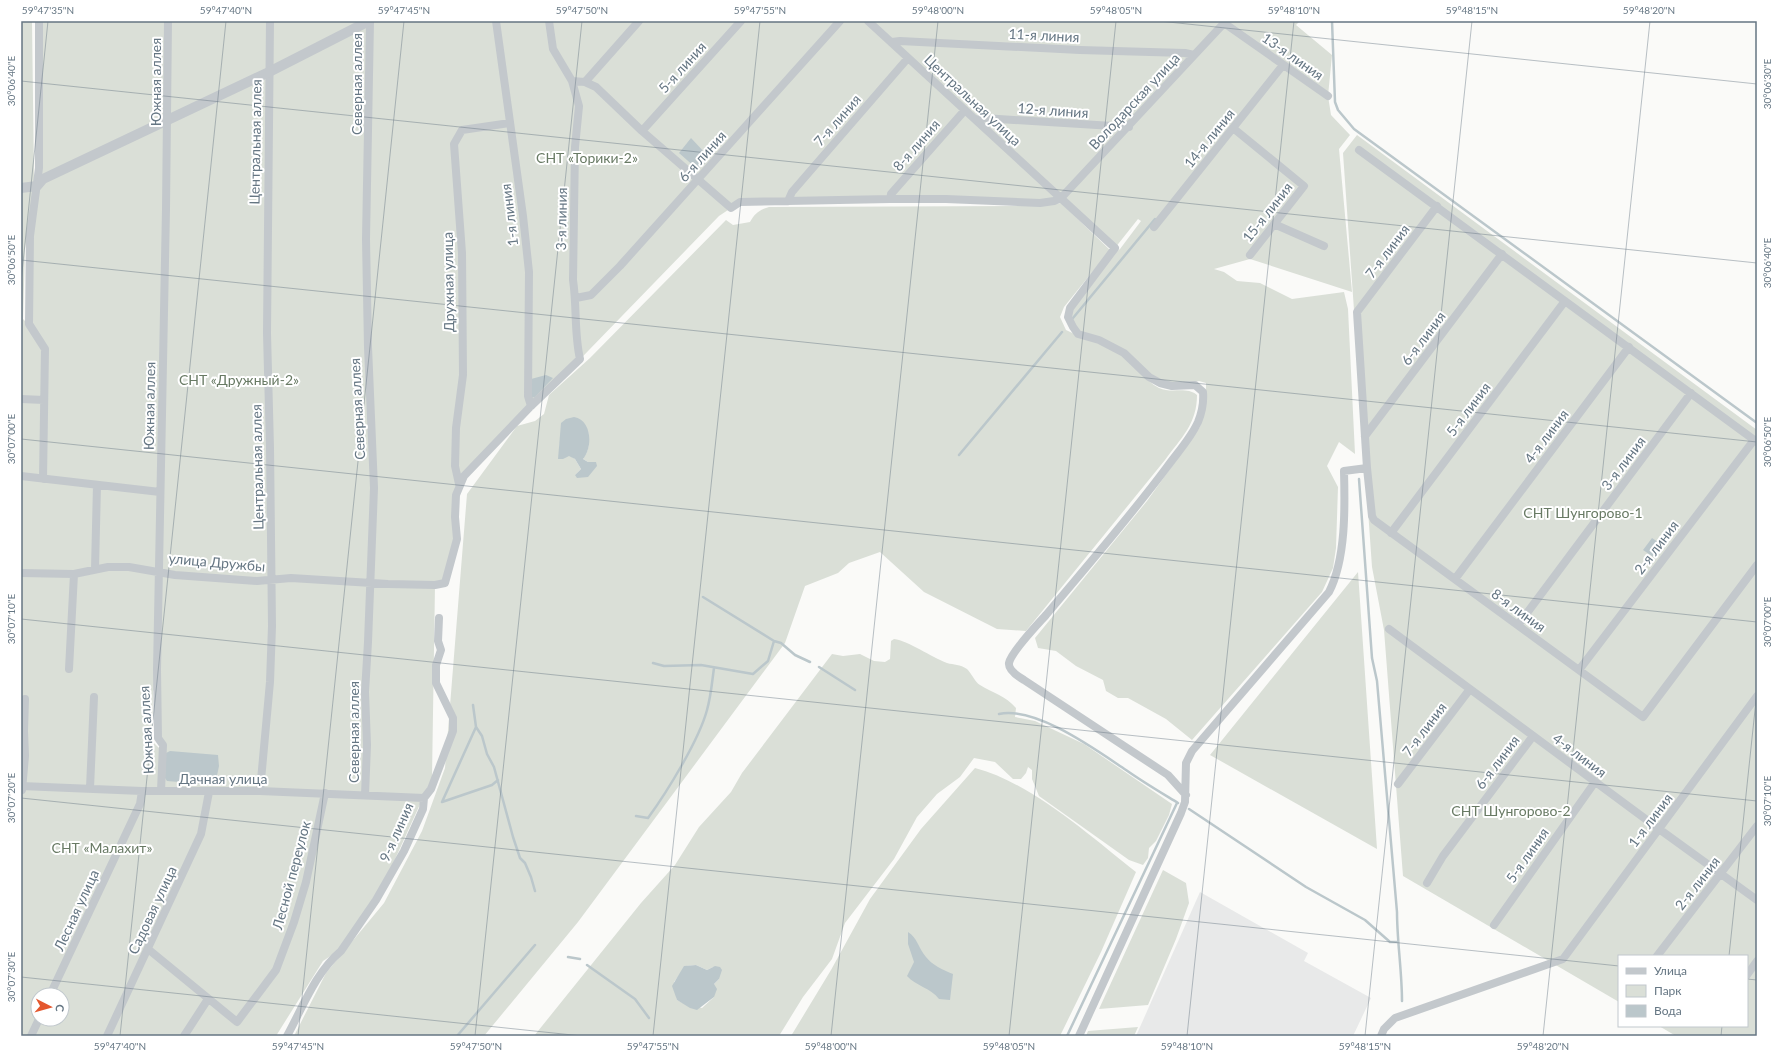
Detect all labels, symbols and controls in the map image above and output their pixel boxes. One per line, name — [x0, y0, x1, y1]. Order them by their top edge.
text: 59°47'35"N — [22, 4, 74, 16]
text: 59°47'40"N — [200, 4, 252, 16]
text: 59°47'45"N — [378, 4, 430, 16]
text: 59°47'50"N — [556, 4, 608, 16]
text: 59°47'55"N — [734, 4, 786, 16]
text: 59°48'00"N — [912, 4, 964, 16]
text: 59°48'05"N — [1090, 4, 1142, 16]
text: 59°48'10"N — [1268, 4, 1320, 16]
text: 59°48'15"N — [1446, 4, 1498, 16]
text: 59°48'20"N — [1623, 4, 1675, 16]
street label: 11-я линия — [1008, 25, 1080, 45]
street label: 13-я линия — [1259, 29, 1327, 83]
street label: Северная аллея — [348, 33, 365, 135]
street label: Южная аллея — [147, 38, 164, 126]
street label: 5-я линия — [655, 38, 709, 96]
street label: Володарская улица — [1085, 49, 1183, 153]
street label: Центральная улица — [921, 51, 1025, 149]
text: 30°06'40"E — [5, 56, 17, 106]
text: 30°06'30"E — [1761, 59, 1773, 109]
street label: Центральная аллея — [245, 79, 265, 205]
street label: 7-я линия — [810, 91, 864, 149]
street label: 12-я линия — [1017, 99, 1089, 121]
street label: 14-я линия — [1180, 105, 1238, 171]
street label: 8-я линия — [889, 116, 943, 174]
street label: 6-я линия — [675, 127, 729, 185]
park label: СНТ «Торики-2» — [536, 149, 638, 166]
street label: 15-я линия — [1238, 179, 1296, 245]
street label: 1-я линия — [497, 183, 521, 247]
street label: 3-я линия — [552, 187, 570, 251]
street label: 7-я линия — [1361, 221, 1413, 281]
street label: Дружная улица — [439, 232, 457, 332]
text: 30°06'50"E — [5, 235, 17, 285]
text: 30°06'40"E — [1761, 238, 1773, 288]
street label: 6-я линия — [1397, 308, 1449, 368]
street label: Северная аллея — [346, 358, 368, 460]
street label: Южная аллея — [140, 362, 158, 450]
park label: СНТ «Дружный-2» — [179, 371, 299, 388]
street label: 5-я линия — [1442, 379, 1494, 439]
street label: Центральная аллея — [247, 404, 267, 530]
street label: 4-я линия — [1520, 406, 1572, 466]
text: 30°07'00"E — [5, 414, 17, 464]
text: 30°06'50"E — [1761, 417, 1773, 467]
street label: 3-я линия — [1597, 433, 1649, 493]
park label: СНТ Шунгорово-1 — [1523, 504, 1643, 521]
street label: 2-я линия — [1630, 517, 1682, 577]
street label: улица Дружбы — [168, 549, 266, 575]
street label: 8-я линия — [1489, 585, 1549, 635]
text: 30°07'10"E — [5, 594, 17, 644]
text: 30°07'00"E — [1761, 597, 1773, 647]
street label: Северная аллея — [345, 681, 362, 783]
street label: Южная аллея — [135, 685, 157, 775]
street label: 7-я линия — [1398, 699, 1450, 759]
street label: 4-я линия — [1550, 729, 1610, 781]
street label: 6-я линия — [1471, 732, 1523, 792]
street label: Дачная улица — [179, 770, 267, 787]
text: 30°07'20"E — [5, 773, 17, 823]
text: 30°07'10"E — [1761, 776, 1773, 826]
street label: 1-я линия — [1624, 790, 1676, 850]
street label: 9-я линия — [375, 800, 417, 864]
park label: СНТ Шунгорово-2 — [1451, 802, 1571, 819]
street label: Лесной переулок — [268, 818, 314, 932]
street label: 5-я линия — [1502, 824, 1552, 886]
park label: СНТ «Малахит» — [52, 839, 152, 856]
street label: 2-я линия — [1671, 853, 1723, 913]
street label: Садовая улица — [124, 863, 180, 957]
street label: Лесная улица — [49, 867, 102, 954]
text: 30°07'30"E — [5, 952, 17, 1002]
legend — [1618, 955, 1748, 1027]
text: Улица — [1654, 963, 1687, 978]
text: Парк — [1654, 983, 1682, 998]
north arrow — [30, 987, 70, 1027]
text: Вода — [1654, 1003, 1682, 1018]
text: С — [54, 1004, 67, 1013]
text: 59°47'40"N — [94, 1040, 146, 1052]
text: 59°47'45"N — [272, 1040, 324, 1052]
text: 59°47'50"N — [450, 1040, 502, 1052]
text: 59°47'55"N — [627, 1040, 679, 1052]
text: 59°48'00"N — [805, 1040, 857, 1052]
text: 59°48'05"N — [983, 1040, 1035, 1052]
text: 59°48'10"N — [1161, 1040, 1213, 1052]
text: 59°48'15"N — [1339, 1040, 1391, 1052]
text: 59°48'20"N — [1517, 1040, 1569, 1052]

